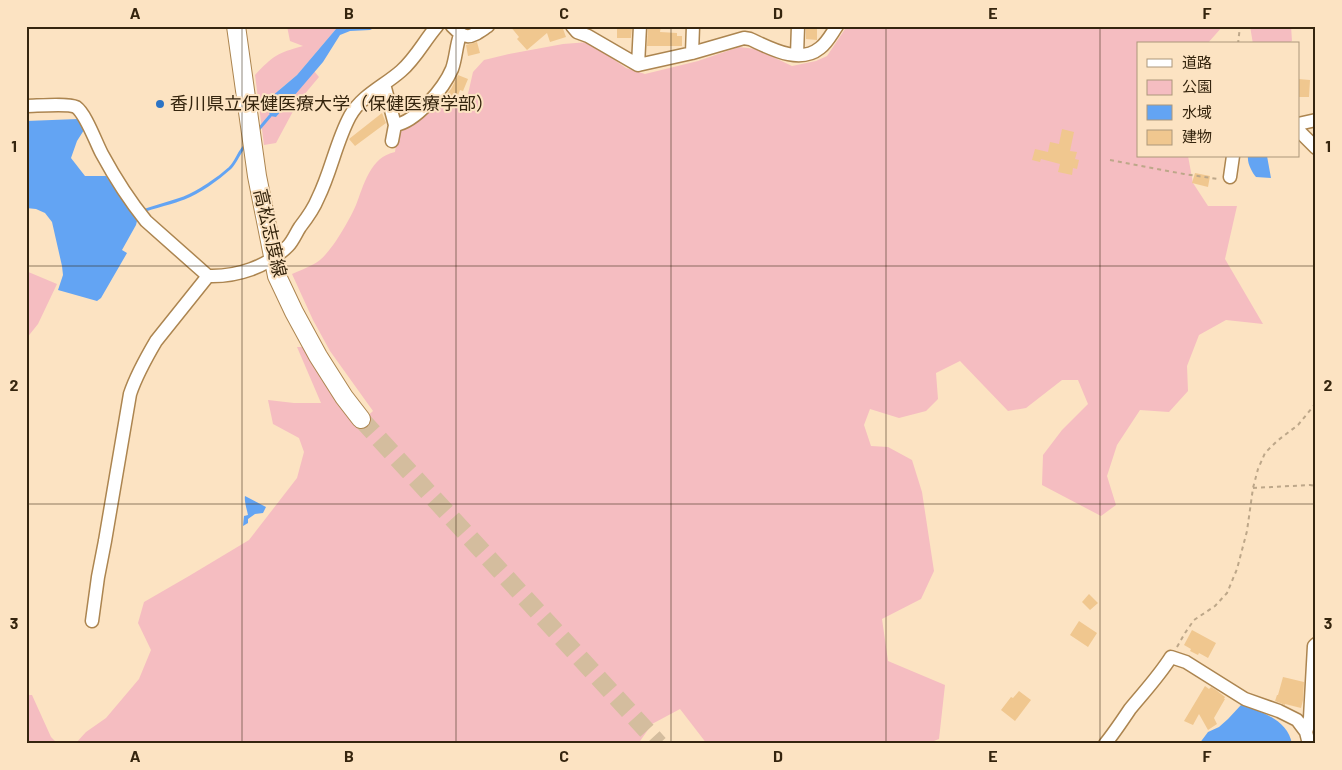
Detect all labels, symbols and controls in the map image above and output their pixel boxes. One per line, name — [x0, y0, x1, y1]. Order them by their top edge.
text: A — [130, 3, 141, 22]
text: B — [344, 3, 354, 22]
text: C — [559, 3, 569, 22]
text: D — [773, 3, 783, 22]
text: E — [988, 3, 998, 22]
text: F — [1203, 3, 1212, 22]
legend — [1137, 42, 1300, 158]
text: 道路 — [1182, 53, 1212, 71]
text: 公園 — [1182, 77, 1212, 95]
place label: 香川県立保健医療大学（保健医療学部） — [170, 92, 494, 114]
marker: 香川県立保健医療大学（保健医療学部） — [154, 98, 166, 110]
text: 水域 — [1182, 103, 1212, 121]
text: 建物 — [1182, 127, 1212, 145]
text: 1 — [11, 136, 17, 155]
text: 1 — [1325, 136, 1331, 155]
street label: 高松志度線 — [250, 186, 292, 279]
text: 2 — [10, 375, 19, 394]
text: 2 — [1324, 375, 1333, 394]
text: 3 — [10, 613, 18, 632]
text: 3 — [1324, 613, 1332, 632]
text: A — [130, 746, 141, 765]
text: B — [344, 746, 354, 765]
text: C — [559, 746, 569, 765]
text: D — [773, 746, 783, 765]
text: E — [988, 746, 998, 765]
text: F — [1203, 746, 1212, 765]

